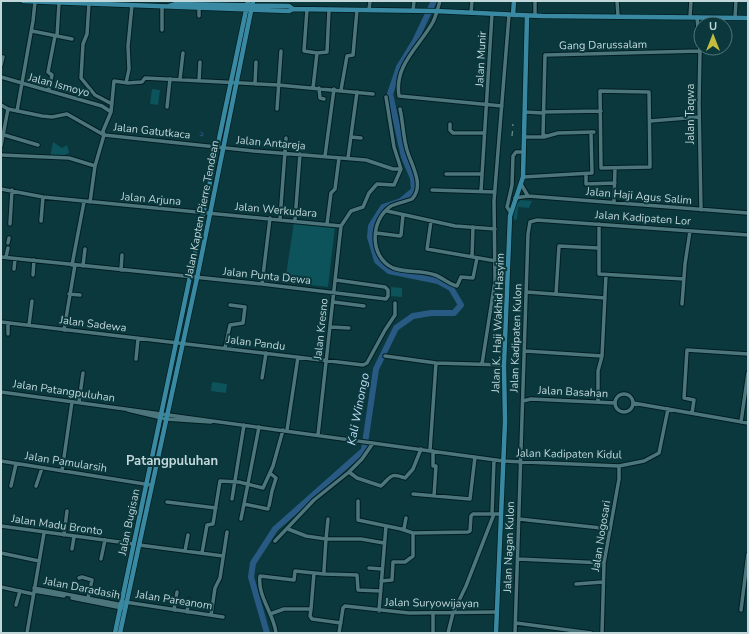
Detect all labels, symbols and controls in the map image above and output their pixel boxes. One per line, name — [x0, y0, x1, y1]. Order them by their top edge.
north arrow — [693, 16, 733, 56]
text: U — [709, 19, 717, 34]
street label: Jalan Munir — [472, 31, 490, 88]
street label: Gang Darussalam — [559, 37, 647, 53]
street label: Jalan Ismoyo — [26, 69, 91, 100]
street label: Jalan Taqwa — [683, 84, 698, 145]
street label: Jalan Gatutkaca — [112, 119, 191, 143]
street label: Jalan Antareja — [235, 132, 307, 154]
street label: Jalan Kapten Pierre Tendean — [181, 139, 223, 280]
street label: Jalan Haji Agus Salim — [584, 184, 693, 208]
street label: Jalan Arjuna — [119, 189, 182, 209]
street label: Jalan Werkudara — [233, 199, 318, 221]
street label: Jalan Kadipaten Lor — [594, 207, 692, 229]
street label: Jalan K. Haji Wakhid Hasyim — [488, 253, 508, 394]
street label: Jalan Punta Dewa — [221, 264, 312, 288]
street label: Jalan Kadipaten Kulon — [507, 283, 525, 394]
street label: Jalan Kresno — [310, 297, 332, 362]
street label: Jalan Sadewa — [58, 312, 127, 336]
street label: Jalan Pandu — [225, 332, 286, 354]
water label: Kali Winongo — [343, 371, 373, 447]
street label: Jalan Patangpuluhan — [11, 376, 116, 406]
street label: Jalan Basahan — [537, 383, 608, 401]
street label: Jalan Kadipaten Kidul — [515, 446, 623, 462]
street label: Jalan Pamularsih — [23, 448, 108, 476]
district label: Patangpuluhan — [126, 452, 218, 470]
street label: Jalan Bugisan — [114, 487, 143, 558]
street label: Jalan Nogosari — [588, 499, 614, 574]
street label: Jalan Nagan Kulon — [500, 501, 518, 594]
street label: Jalan Madu Bronto — [10, 511, 103, 539]
street label: Jalan Daradasih — [42, 573, 122, 603]
street label: Jalan Pareanom — [134, 586, 213, 613]
street label: Jalan Suryowijayan — [384, 595, 479, 611]

